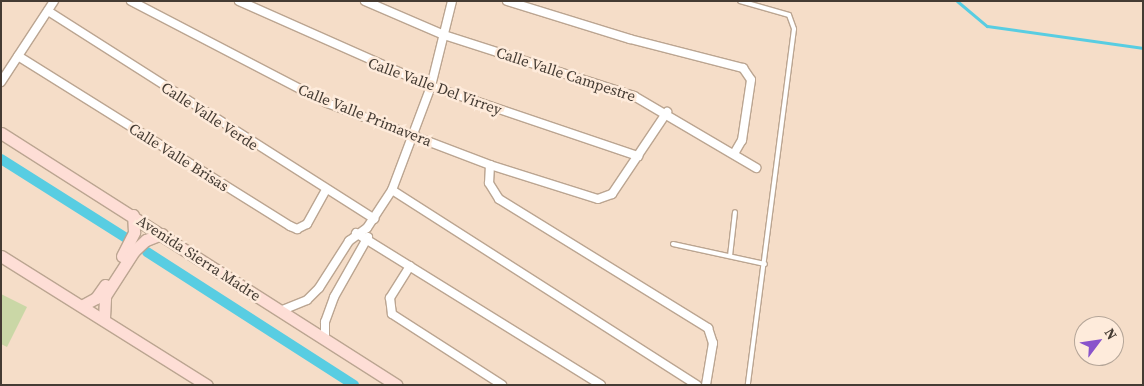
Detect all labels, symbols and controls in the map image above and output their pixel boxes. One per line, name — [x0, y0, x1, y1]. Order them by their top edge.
street label: Calle Valle Campestre — [494, 43, 638, 105]
street label: Calle Valle Del Virrey — [365, 53, 505, 119]
street label: Calle Valle Verde — [158, 78, 262, 154]
street label: Calle Valle Primavera — [295, 80, 435, 150]
street label: Calle Valle Brisas — [126, 119, 232, 195]
street label: Avenida Sierra Madre — [134, 211, 264, 305]
north arrow — [1074, 316, 1124, 366]
text: N — [1100, 324, 1122, 343]

